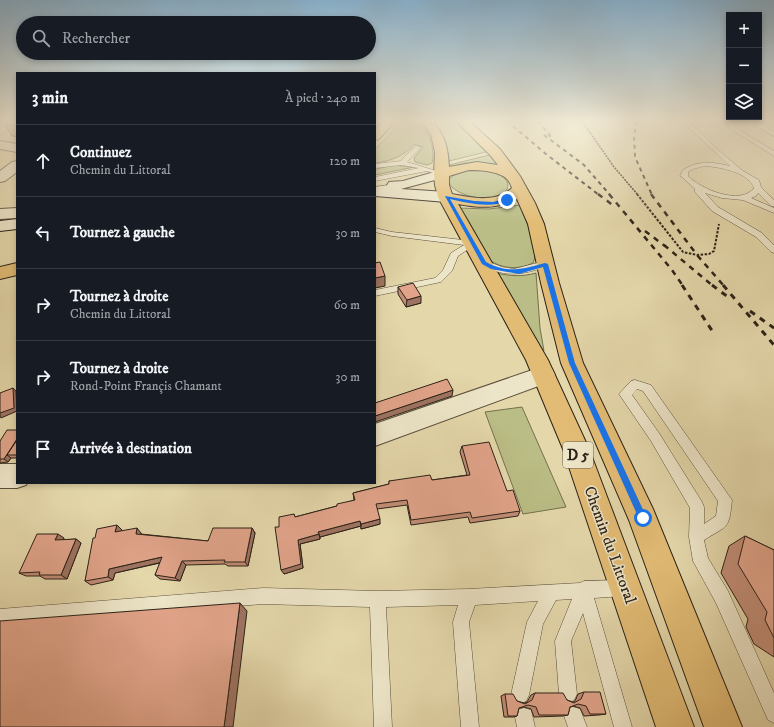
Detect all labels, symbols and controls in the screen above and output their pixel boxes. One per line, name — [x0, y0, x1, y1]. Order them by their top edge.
map controls — [726, 12, 762, 120]
button: + — [726, 12, 762, 48]
search box — [16, 16, 376, 60]
icon: search — [30, 27, 52, 49]
text: Rechercher — [62, 29, 130, 48]
button: − — [726, 48, 762, 84]
button: layers — [726, 84, 762, 120]
text: 3 min — [32, 87, 68, 109]
text: À pied · 240 m — [285, 90, 360, 106]
text: Continuez — [70, 143, 131, 162]
icon: ahead — [32, 150, 54, 172]
text: 120 m — [329, 153, 360, 169]
text: Chemin du Littoral — [70, 162, 171, 178]
route end — [498, 191, 516, 209]
icon: left — [32, 222, 54, 244]
text: Tournez à gauche — [70, 223, 175, 242]
text: 30 m — [336, 225, 360, 241]
text: Tournez à droite — [70, 287, 168, 306]
icon: right — [32, 294, 54, 316]
text: 60 m — [334, 297, 360, 313]
text: Chemin du Littoral — [70, 306, 171, 322]
text: Tournez à droite — [70, 359, 168, 378]
icon: right — [32, 366, 54, 388]
text: 30 m — [336, 369, 360, 385]
text: Rond-Point Françis Chamant — [70, 378, 222, 394]
icon: arrive — [32, 438, 54, 460]
text: Arrivée à destination — [70, 439, 192, 458]
road number: D 5 — [563, 442, 593, 468]
street label: Chemin du Littoral — [579, 483, 641, 607]
route start — [634, 509, 652, 527]

